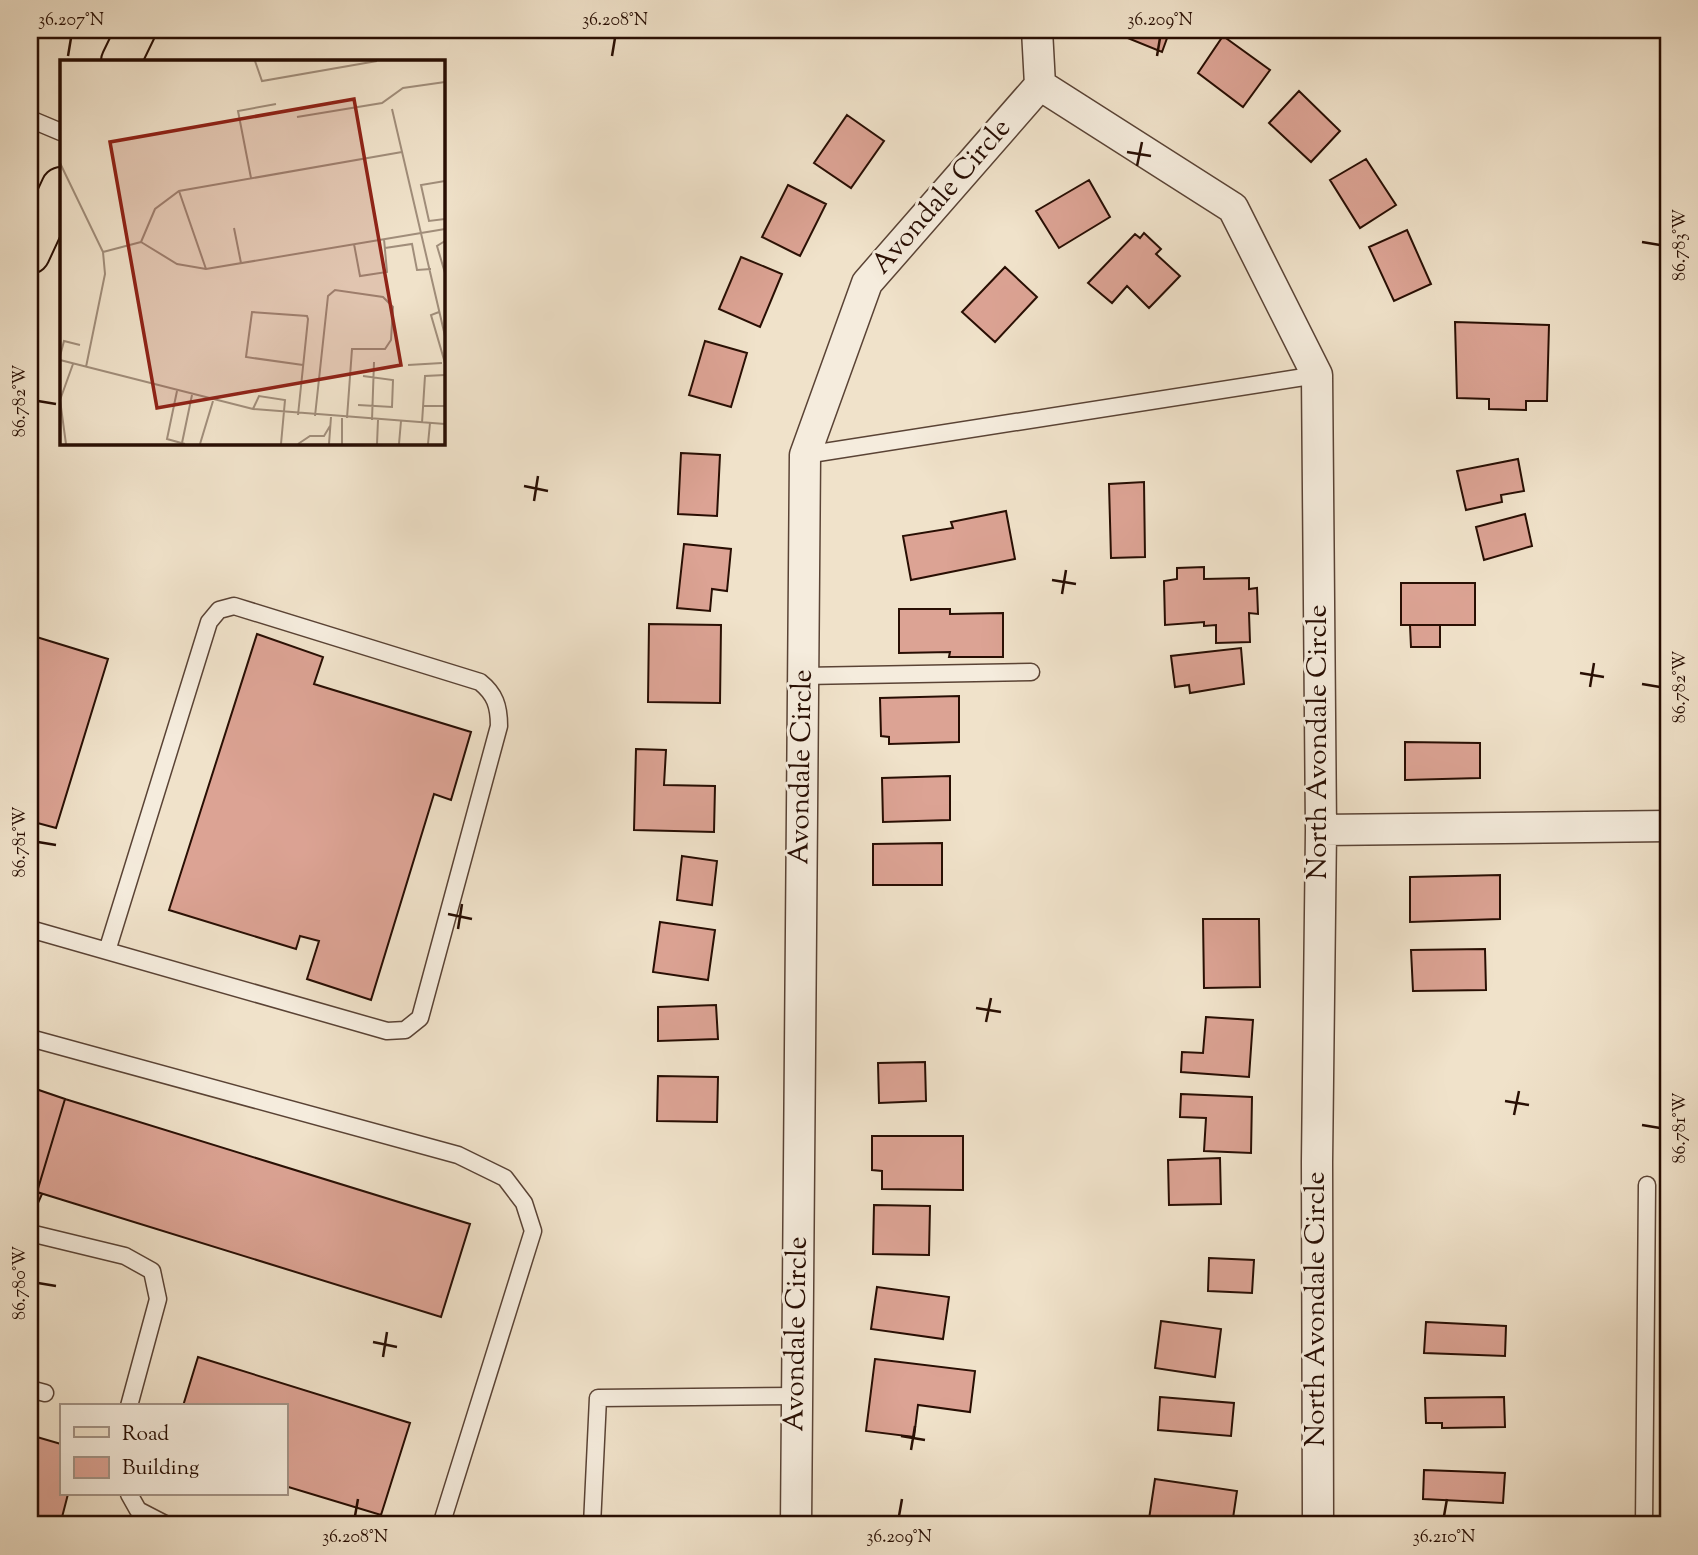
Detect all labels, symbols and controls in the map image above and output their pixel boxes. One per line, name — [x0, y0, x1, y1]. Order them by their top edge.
text: 36.207°N — [38, 8, 104, 34]
text: 36.208°N — [582, 8, 648, 34]
text: 36.209°N — [1127, 8, 1193, 34]
inset map — [60, 60, 444, 444]
street label: Avondale Circle — [863, 110, 1021, 284]
text: 86.783°W — [1668, 209, 1694, 281]
text: 86.782°W — [8, 365, 34, 437]
street label: North Avondale Circle — [1299, 604, 1339, 880]
text: 86.782°W — [1668, 651, 1694, 723]
street label: Avondale Circle — [780, 669, 824, 865]
text: 86.781°W — [8, 807, 34, 877]
text: 86.781°W — [1668, 1093, 1694, 1163]
street label: North Avondale Circle — [1297, 1171, 1337, 1447]
street label: Avondale Circle — [775, 1236, 819, 1432]
text: 86.780°W — [8, 1246, 34, 1320]
legend — [60, 1404, 287, 1496]
text: Road — [122, 1420, 169, 1450]
text: Building — [122, 1454, 199, 1484]
text: 36.208°N — [322, 1525, 388, 1551]
text: 36.209°N — [866, 1525, 932, 1551]
text: 36.210°N — [1413, 1525, 1475, 1551]

